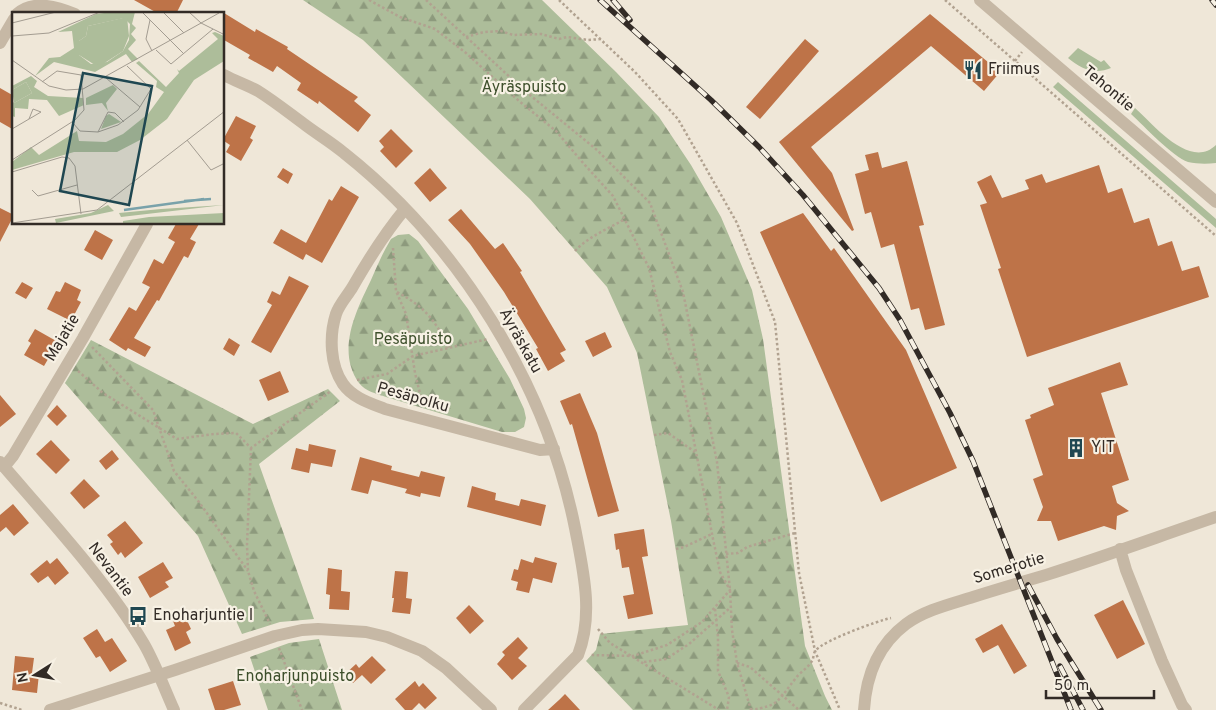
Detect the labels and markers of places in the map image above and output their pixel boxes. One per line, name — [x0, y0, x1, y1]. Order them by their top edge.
restaurant icon: Friimus — [962, 59, 984, 81]
place label: Friimus — [988, 60, 1040, 80]
building icon: YIT — [1065, 437, 1087, 459]
place label: YIT — [1091, 438, 1115, 458]
bus stop icon: Enoharjuntie I — [127, 605, 149, 627]
place label: Enoharjuntie I — [153, 606, 253, 626]

